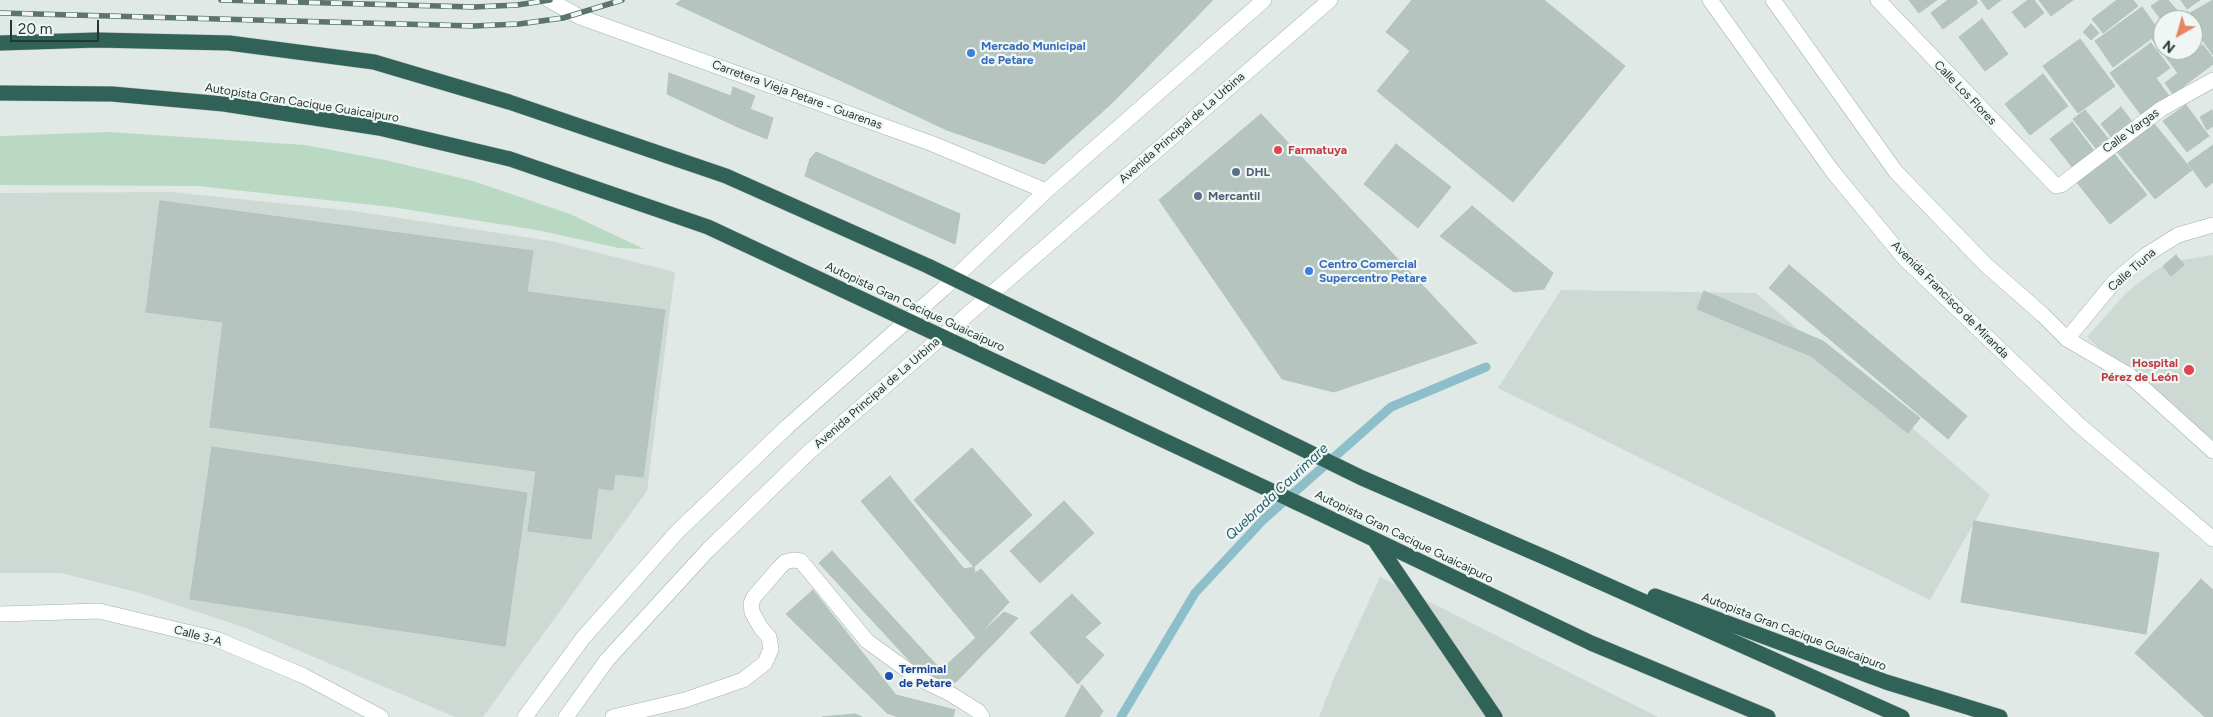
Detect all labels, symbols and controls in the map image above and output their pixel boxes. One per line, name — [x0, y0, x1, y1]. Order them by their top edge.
scale bar — [12, 10, 101, 42]
north arrow — [2153, 10, 2203, 60]
text: 20 m — [18, 20, 52, 38]
text: N — [2160, 36, 2179, 56]
place label: Mercado Municipal de Petare — [981, 39, 1086, 67]
marker: Mercado Municipal de Petare — [965, 47, 977, 59]
street label: Carretera Vieja Petare - Guarenas — [710, 57, 884, 133]
street label: Calle Los Flores — [1931, 58, 1999, 128]
street label: Avenida Principal de La Urbina — [1116, 69, 1248, 187]
street label: Autopista Gran Cacique Guaicaipuro — [204, 81, 400, 125]
street label: Calle Vargas — [2100, 106, 2162, 156]
place label: Farmatuya — [1288, 143, 1347, 157]
marker: Farmatuya — [1272, 144, 1284, 156]
place label: DHL — [1246, 165, 1270, 179]
marker: DHL — [1230, 166, 1242, 178]
place label: Mercantil — [1208, 189, 1260, 203]
marker: Mercantil — [1192, 190, 1204, 202]
street label: Avenida Francisco de Miranda — [1888, 238, 2012, 362]
street label: Calle Tiuna — [2105, 245, 2159, 295]
place label: Centro Comercial Supercentro Petare — [1319, 257, 1427, 285]
street label: Autopista Gran Cacique Guaicaipuro — [823, 259, 1007, 355]
marker: Centro Comercial Supercentro Petare — [1303, 265, 1315, 277]
street label: Avenida Principal de La Urbina — [811, 334, 943, 452]
place label: Hospital Pérez de León — [2101, 356, 2178, 384]
marker: Hospital Pérez de León — [2182, 363, 2196, 377]
water label: Quebrada Caurimare — [1222, 440, 1332, 544]
street label: Autopista Gran Cacique Guaicaipuro — [1313, 487, 1495, 587]
street label: Autopista Gran Cacique Guaicaipuro — [1700, 590, 1888, 674]
street label: Calle 3-A — [172, 623, 224, 649]
place label: Terminal de Petare — [899, 662, 952, 690]
marker: Terminal de Petare — [883, 670, 895, 682]

